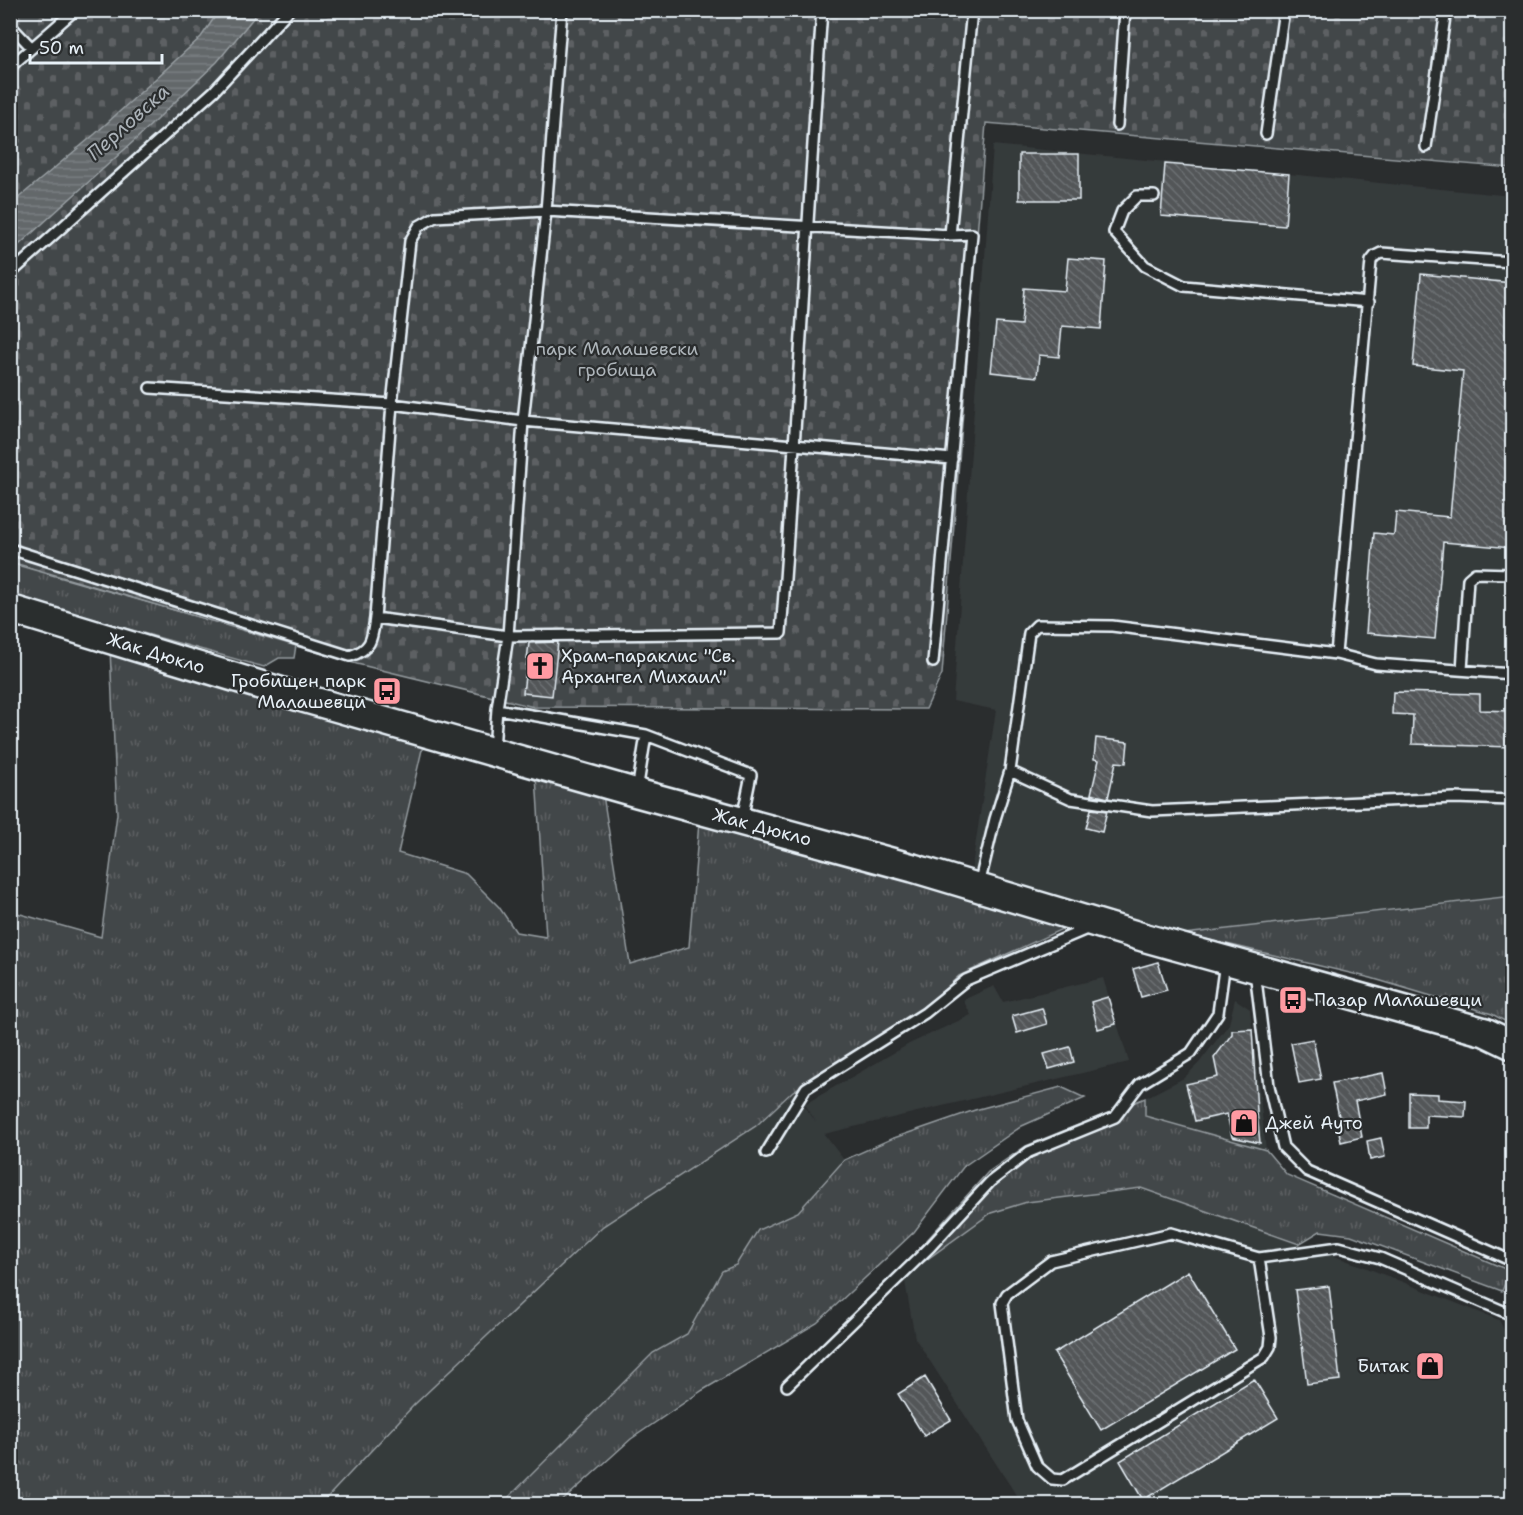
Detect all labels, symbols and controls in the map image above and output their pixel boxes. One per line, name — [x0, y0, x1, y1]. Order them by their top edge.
scale bar — [30, 27, 162, 65]
text: 50 m — [39, 36, 84, 60]
water label: Перловска — [81, 78, 175, 166]
park label: парк Малашевски гробища — [536, 337, 699, 382]
street label: Жак Дюкло — [104, 627, 208, 679]
place label: Храм-параклис "Св. Архангел Михаил" — [561, 644, 735, 689]
church icon: Храм-параклис "Св. Архангел Михаил" — [524, 650, 556, 682]
place label: Гробищен парк Малашевци — [231, 669, 366, 714]
bus stop icon: Гробищен парк Малашевци — [371, 675, 403, 707]
street label: Жак Дюкло — [710, 802, 814, 852]
bus stop icon: Пазар Малашевци — [1277, 984, 1309, 1016]
place label: Пазар Малашевци — [1314, 988, 1482, 1012]
shop icon: Джей Ауто — [1228, 1107, 1260, 1139]
place label: Джей Ауто — [1265, 1111, 1363, 1135]
shop icon: Битак — [1414, 1350, 1446, 1382]
place label: Битак — [1357, 1354, 1409, 1378]

